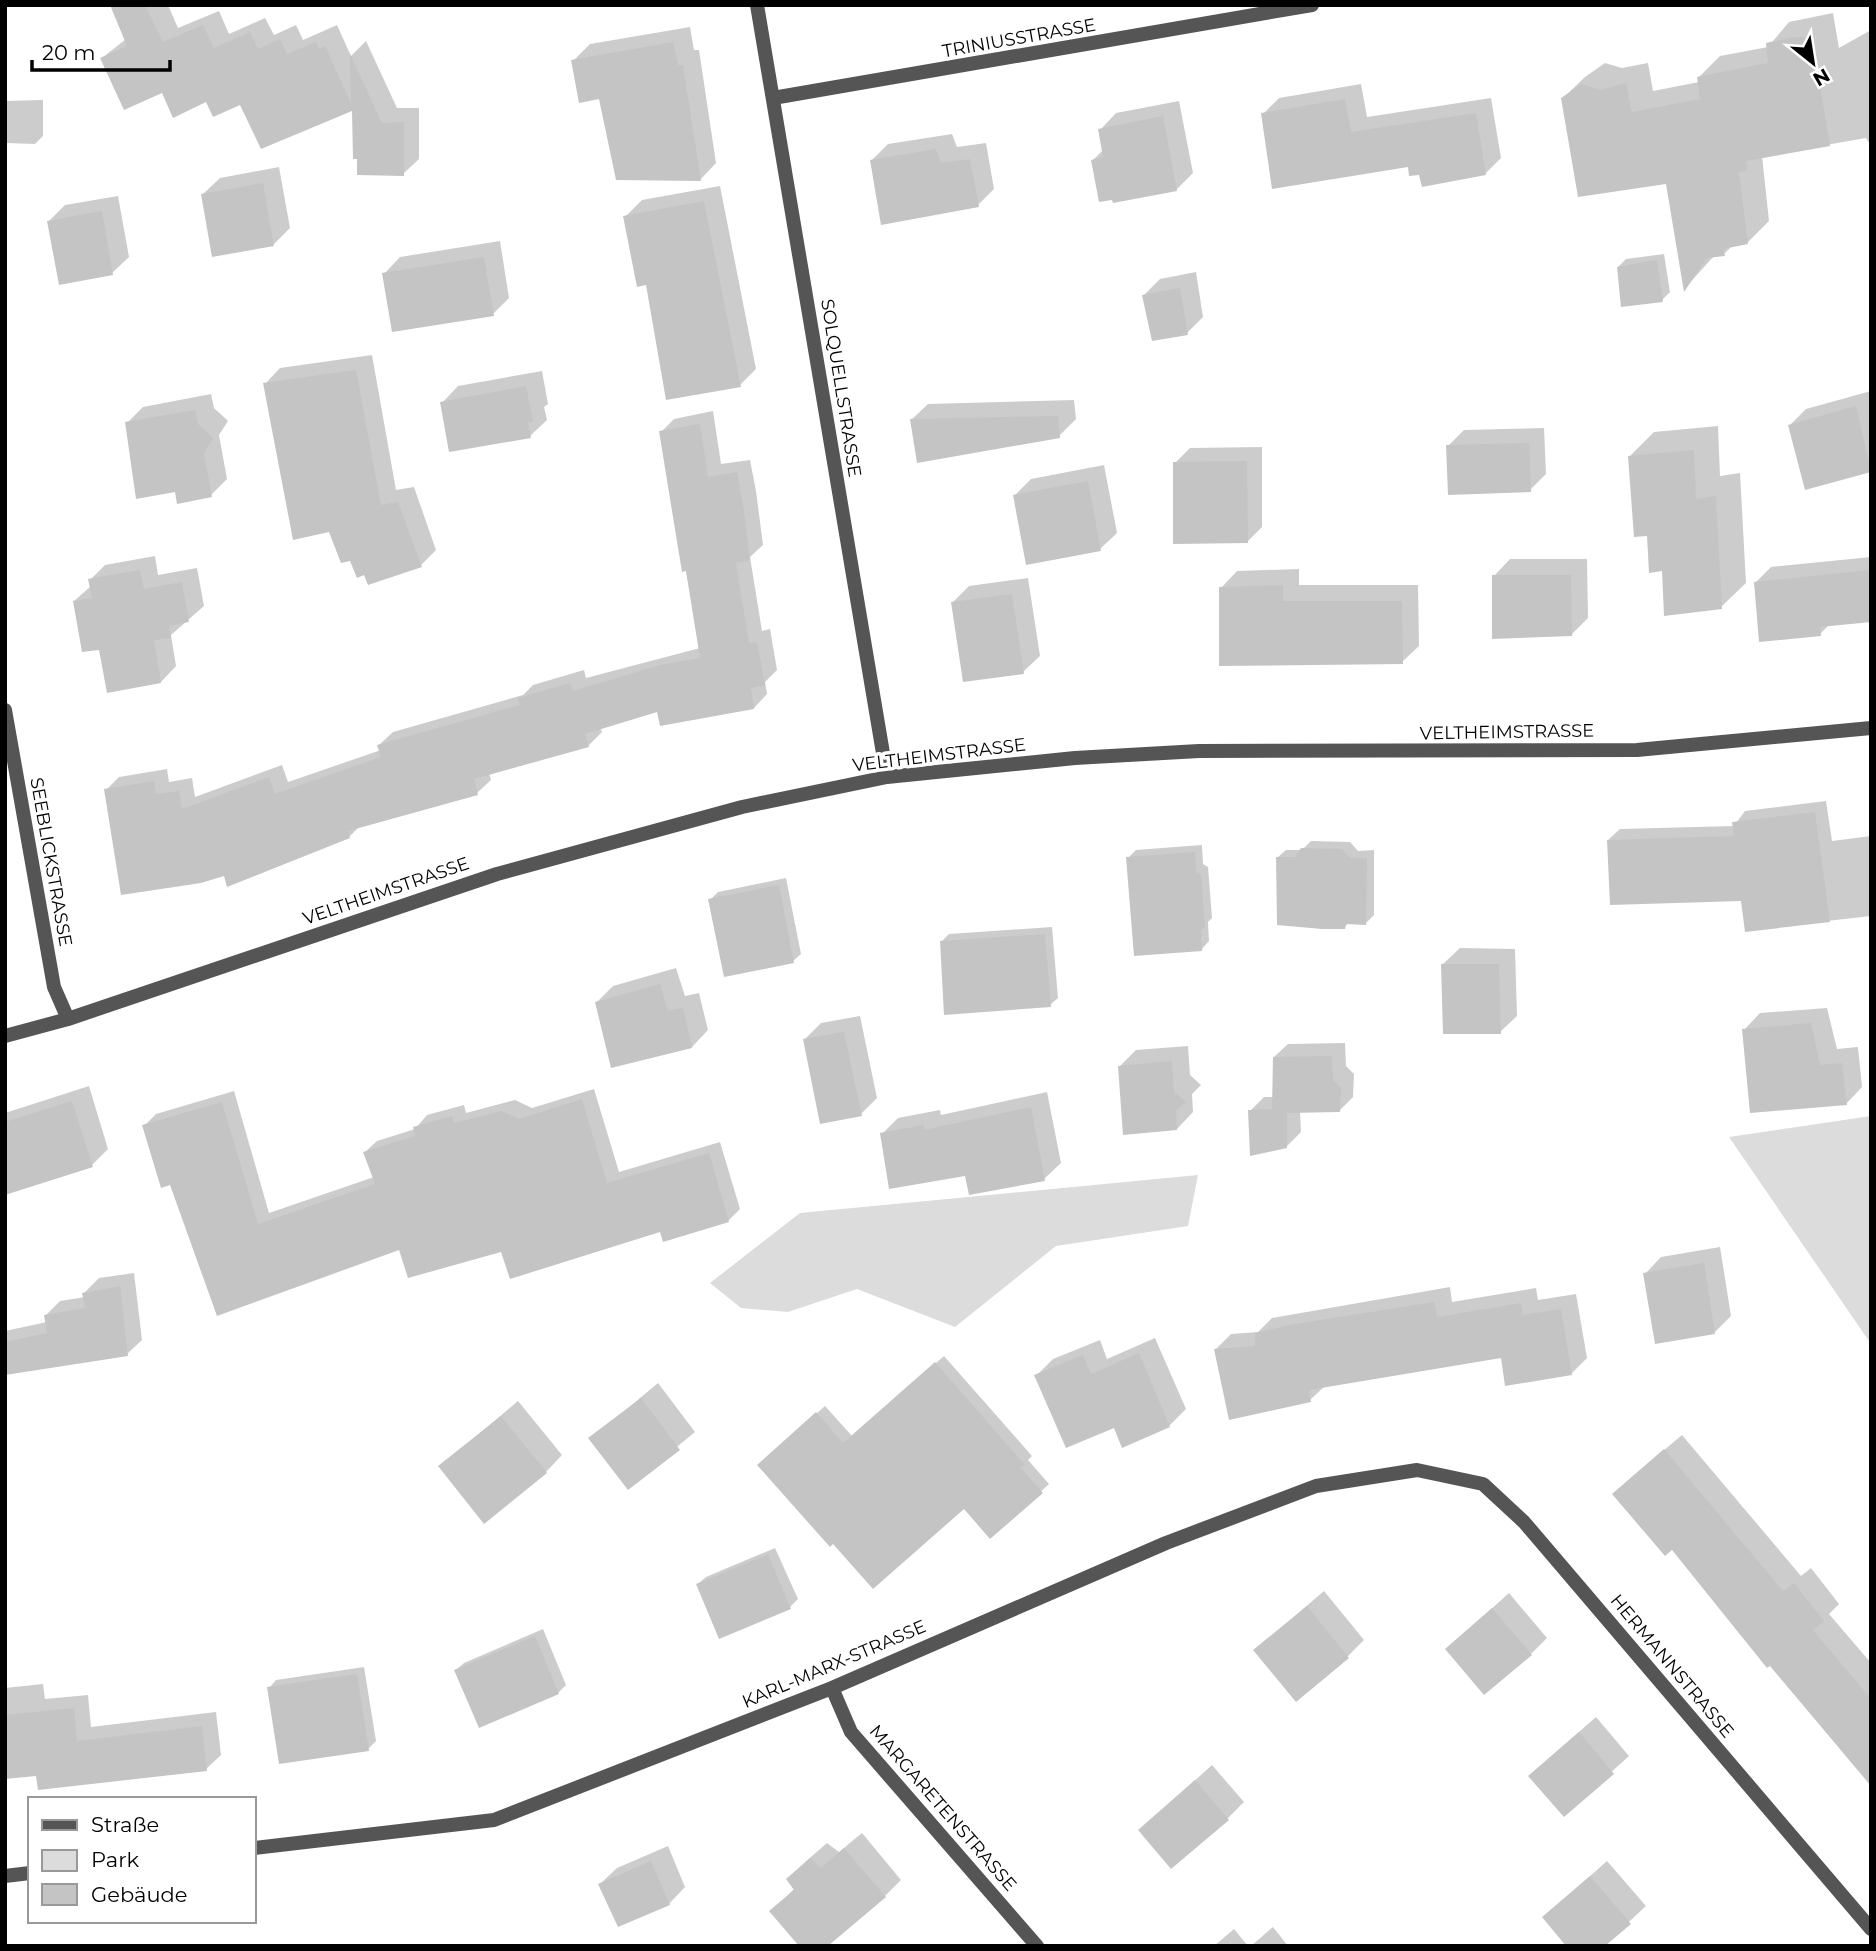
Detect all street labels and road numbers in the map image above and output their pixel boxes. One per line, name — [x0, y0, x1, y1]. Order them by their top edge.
street label: TRINIUSSTRASSE — [941, 14, 1097, 62]
street label: SOLQUELLSTRASSE — [816, 297, 866, 479]
street label: VELTHEIMSTRASSE — [1420, 719, 1594, 745]
street label: VELTHEIMSTRASSE — [851, 733, 1027, 777]
street label: SEEBLICKSTRASSE — [25, 776, 77, 948]
street label: VELTHEIMSTRASSE — [300, 852, 472, 930]
street label: HERMANNSTRASSE — [1606, 1590, 1738, 1742]
street label: KARL-MARX-STRASSE — [739, 1615, 929, 1713]
street label: MARGARETENSTRASSE — [865, 1720, 1021, 1896]

